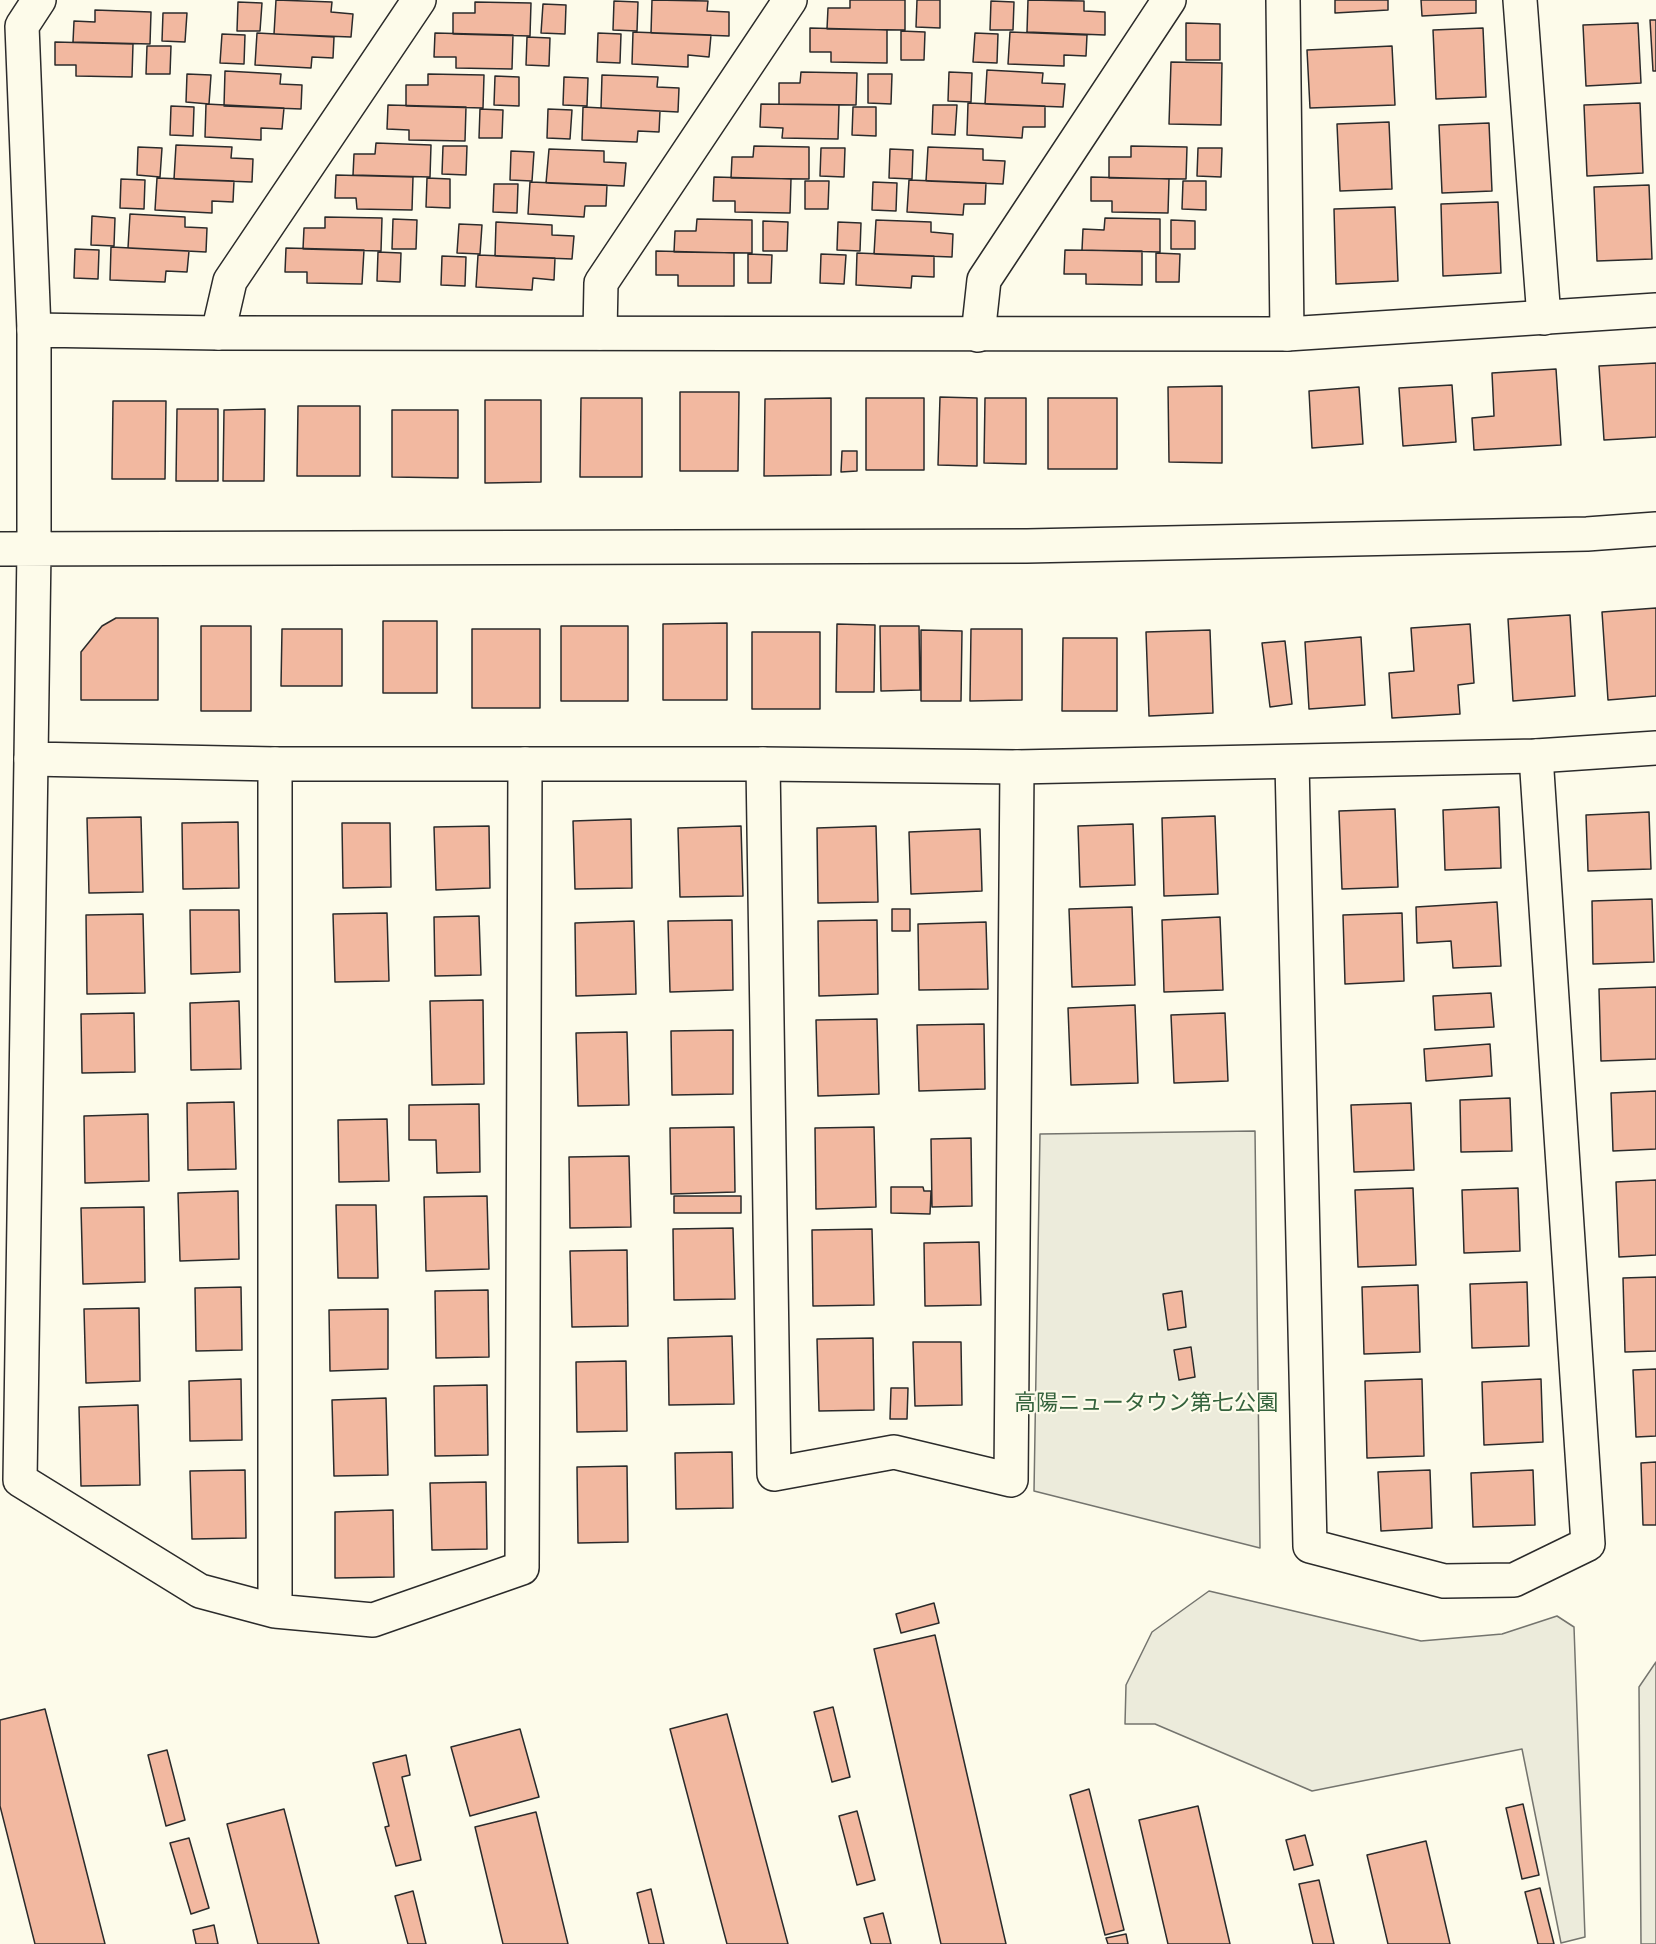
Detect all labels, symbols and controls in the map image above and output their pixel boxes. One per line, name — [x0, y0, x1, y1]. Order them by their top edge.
park label: 高陽ニュータウン第七公園 — [1014, 1391, 1278, 1417]

